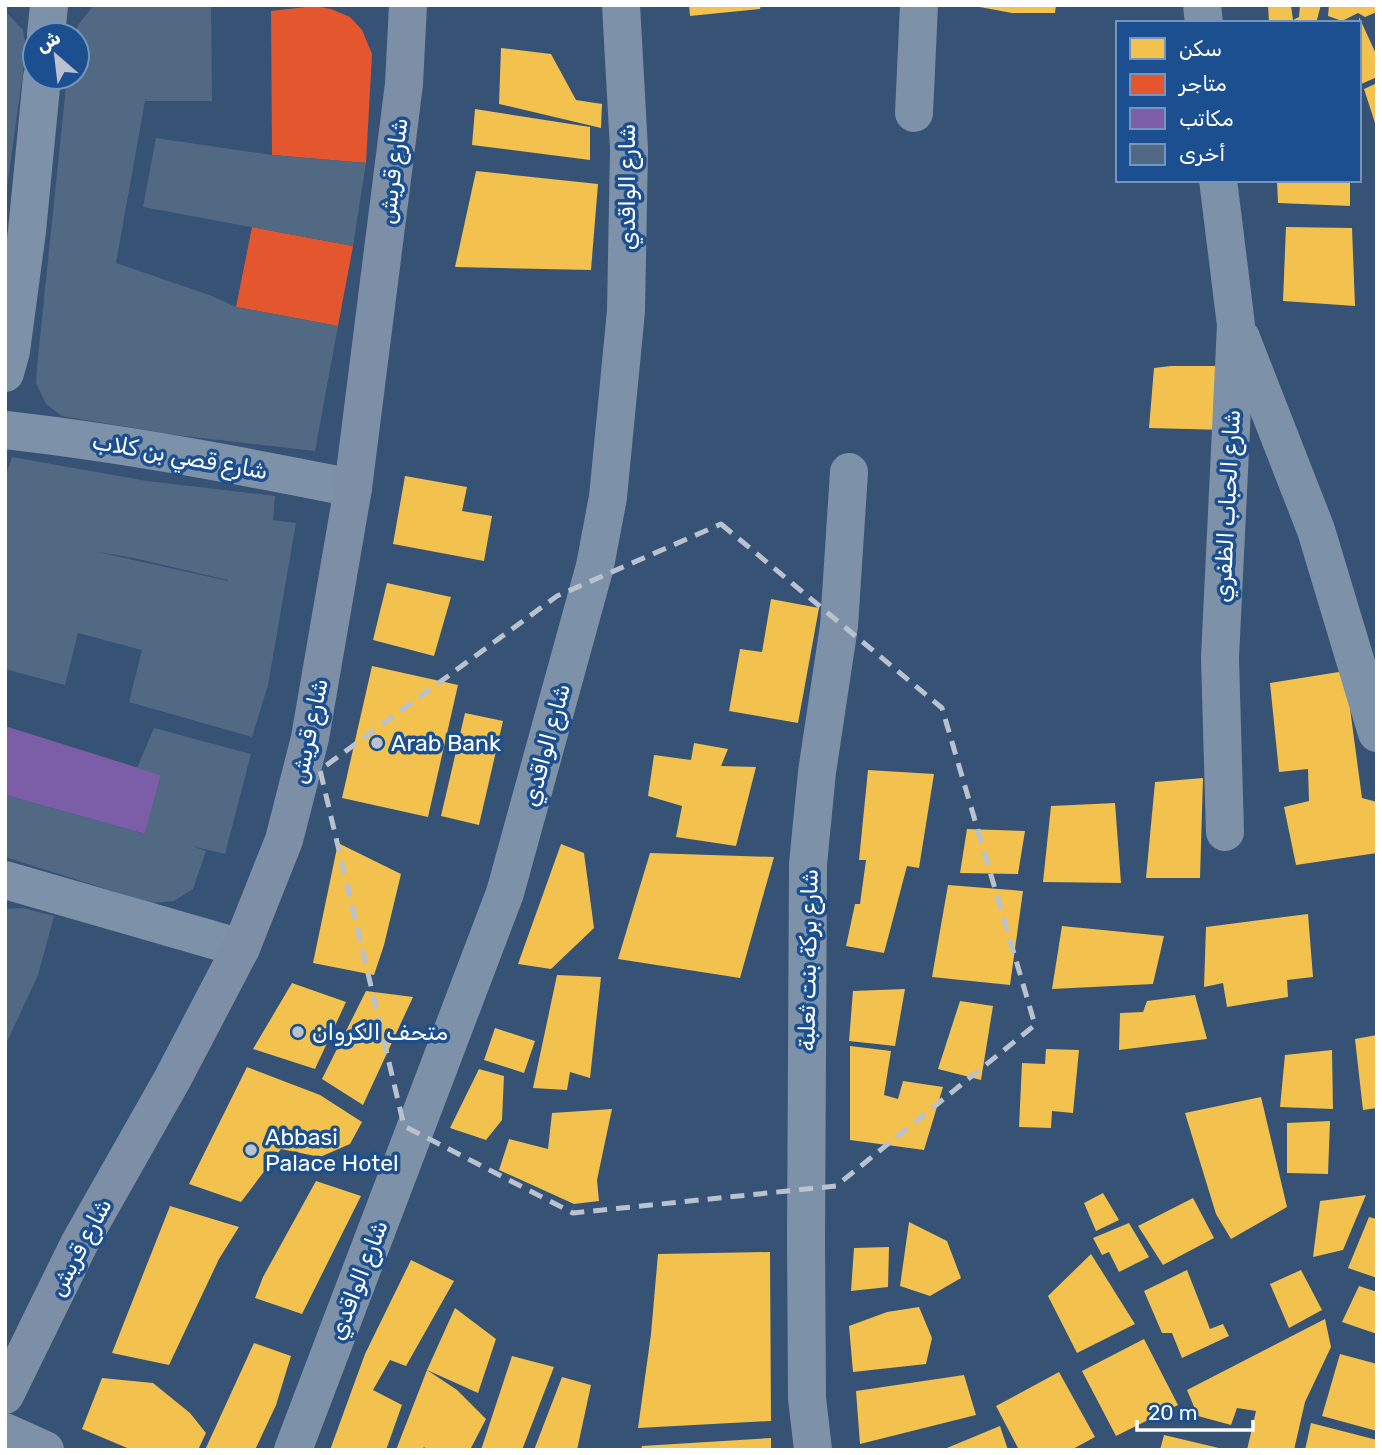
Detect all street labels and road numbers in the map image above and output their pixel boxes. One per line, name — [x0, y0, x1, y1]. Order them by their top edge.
street label: شارع قريش — [373, 116, 415, 226]
street label: شارع الواقدي — [613, 124, 644, 250]
street label: شارع الحباب الظفري — [1208, 409, 1249, 603]
street label: شارع قصي بن كلاب — [89, 427, 270, 488]
street label: شارع قريش — [284, 676, 336, 787]
street label: شارع الواقدي — [516, 680, 579, 810]
street label: شارع بركة بنت ثعلبة — [792, 868, 826, 1052]
street label: شارع قريش — [43, 1193, 119, 1302]
street label: شارع الواقدي — [322, 1216, 397, 1345]

